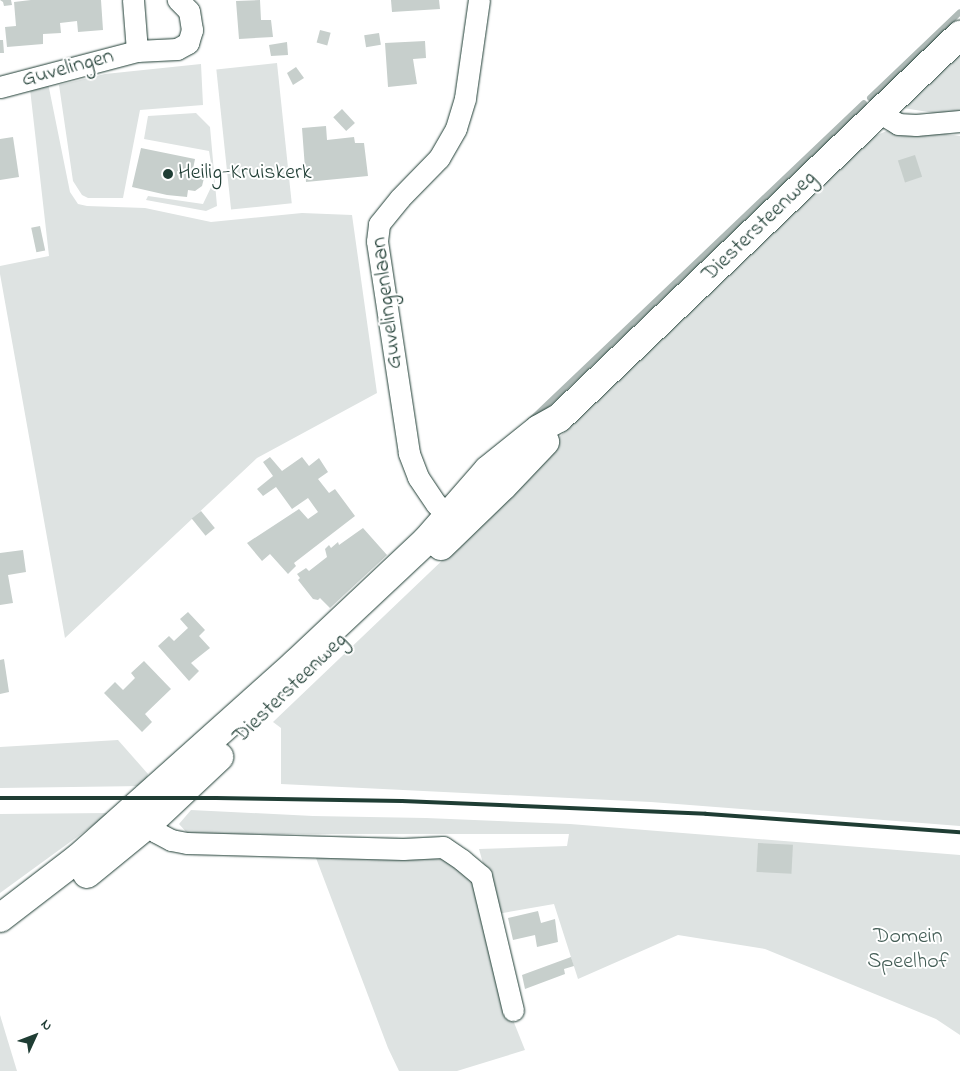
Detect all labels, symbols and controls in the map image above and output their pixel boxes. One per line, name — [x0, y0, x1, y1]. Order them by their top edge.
street label: Guvelingen — [19, 44, 117, 94]
place label: Heilig-Kruiskerk — [178, 161, 312, 187]
street label: Diestersteenweg — [697, 166, 823, 288]
marker: Heilig-Kruiskerk — [162, 168, 174, 180]
street label: Guvelingenlaan — [367, 236, 409, 370]
street label: Diestersteenweg — [228, 628, 354, 750]
park label: Domein Speelhof — [867, 924, 949, 976]
north arrow — [10, 1011, 60, 1061]
text: N — [35, 1015, 57, 1036]

